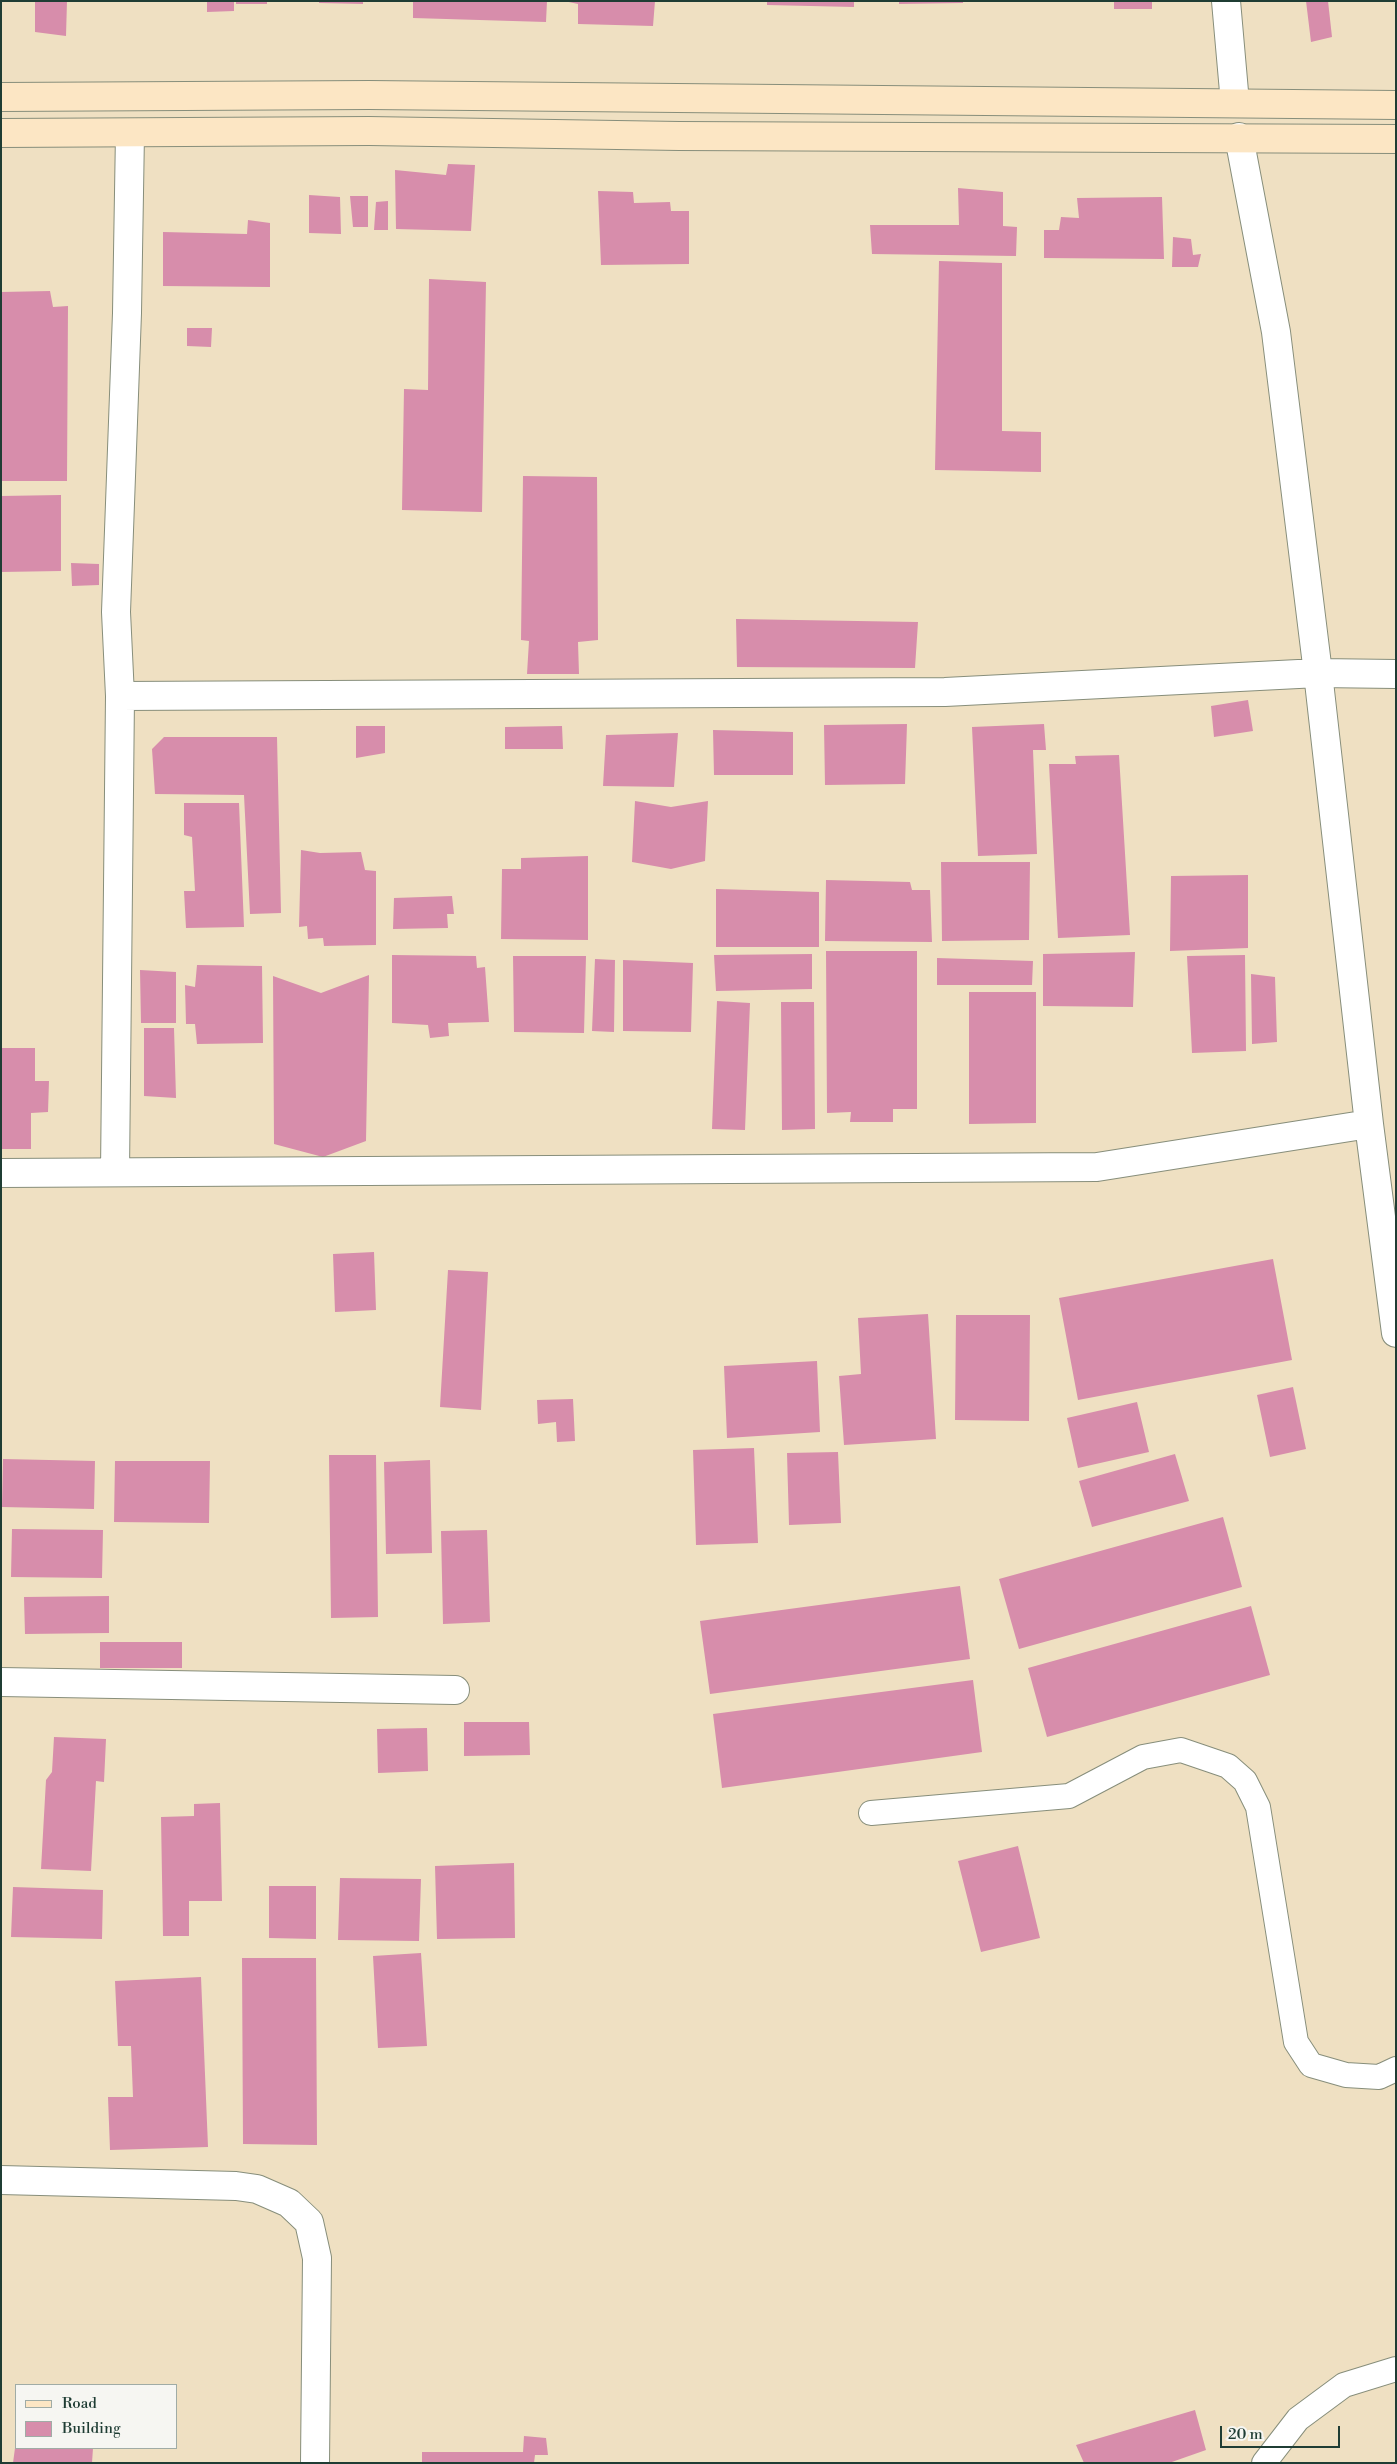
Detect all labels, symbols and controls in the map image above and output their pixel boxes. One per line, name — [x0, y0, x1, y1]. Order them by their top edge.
legend — [15, 2384, 178, 2449]
text: Road — [62, 2394, 97, 2413]
scale bar — [1222, 2416, 1342, 2448]
text: Building — [62, 2419, 121, 2438]
text: 20 m — [1228, 2425, 1263, 2444]

